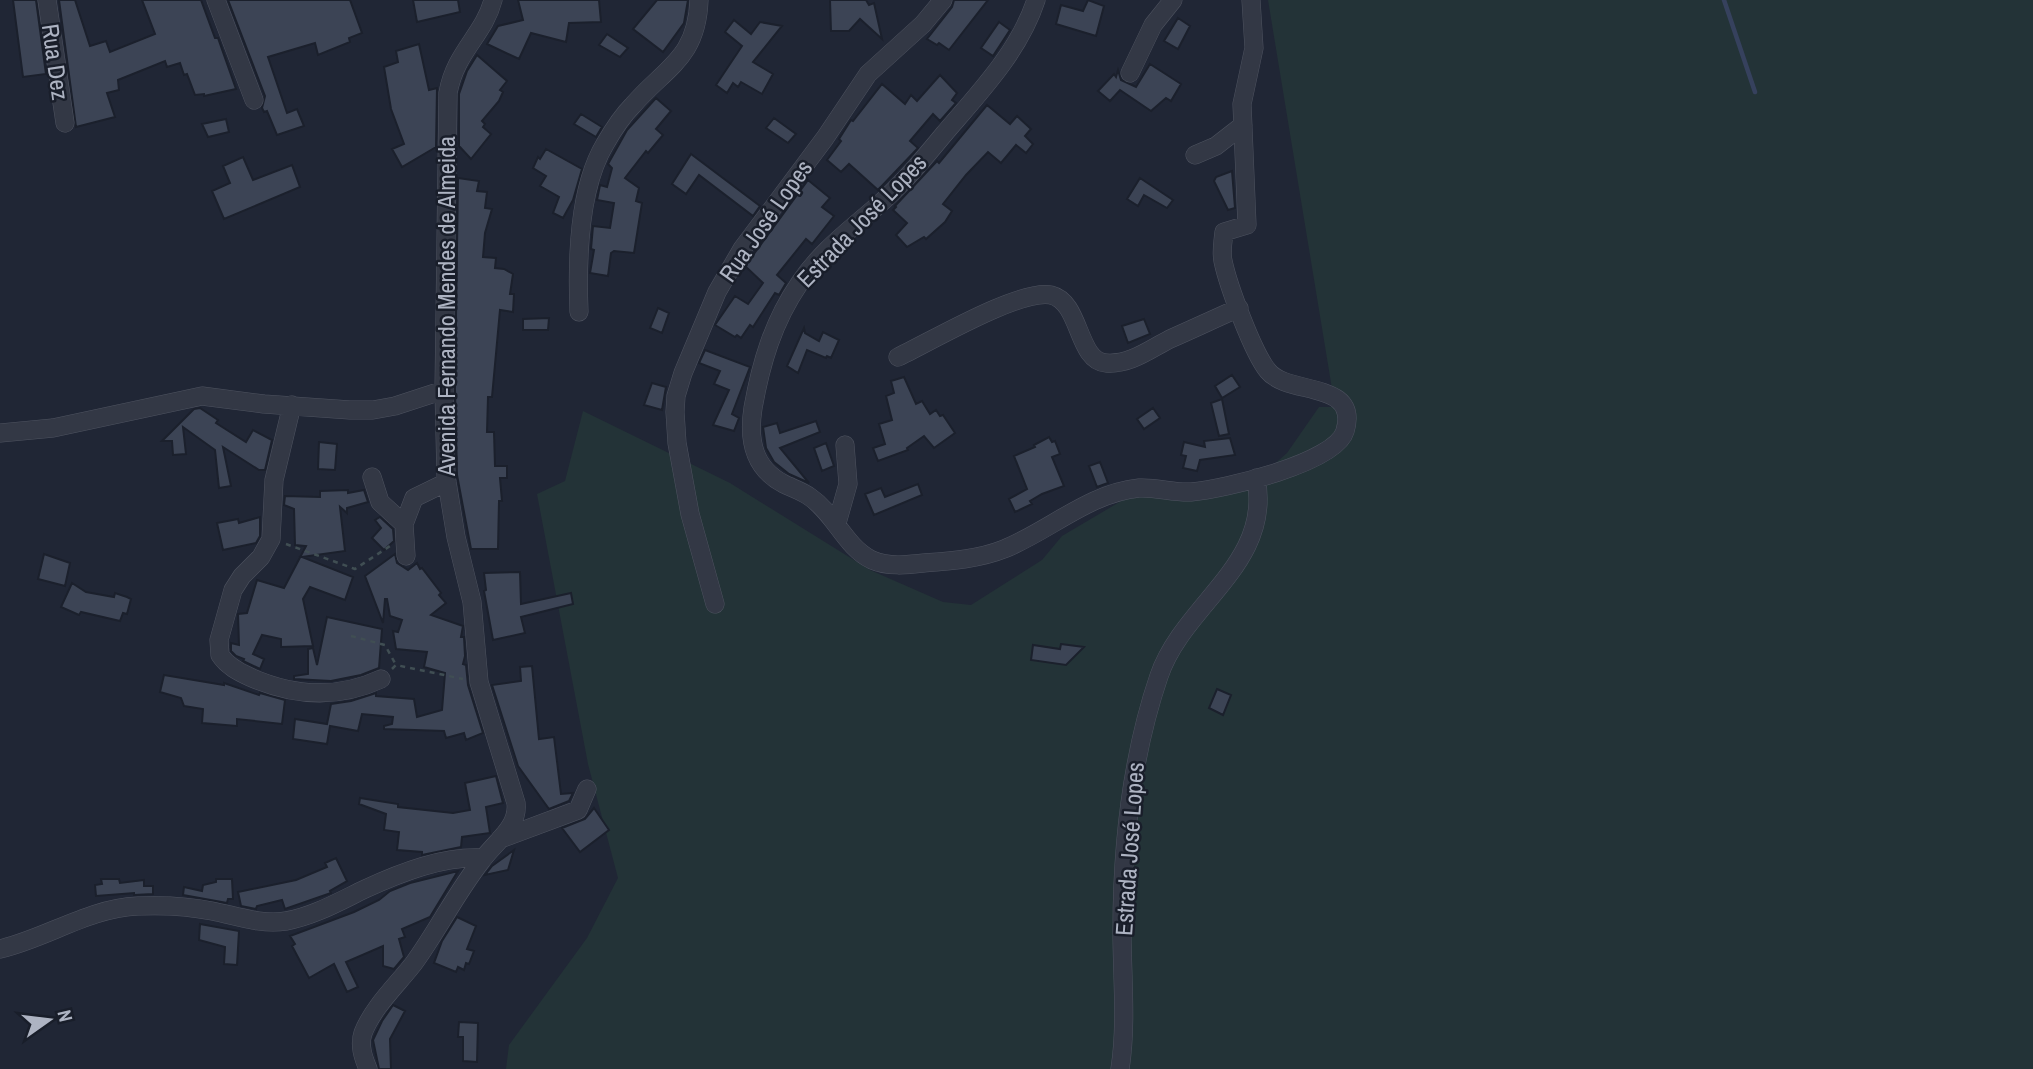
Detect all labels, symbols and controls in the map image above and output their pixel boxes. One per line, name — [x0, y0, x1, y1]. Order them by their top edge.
street label: Rua Dez — [35, 22, 77, 102]
street label: Avenida Fernando Mendes de Almeida — [430, 136, 462, 477]
street label: Estrada José Lopes — [789, 147, 933, 294]
street label: Rua José Lopes — [711, 153, 819, 288]
street label: Estrada José Lopes — [1107, 761, 1151, 937]
north arrow — [14, 985, 84, 1055]
text: N — [52, 1007, 79, 1024]

